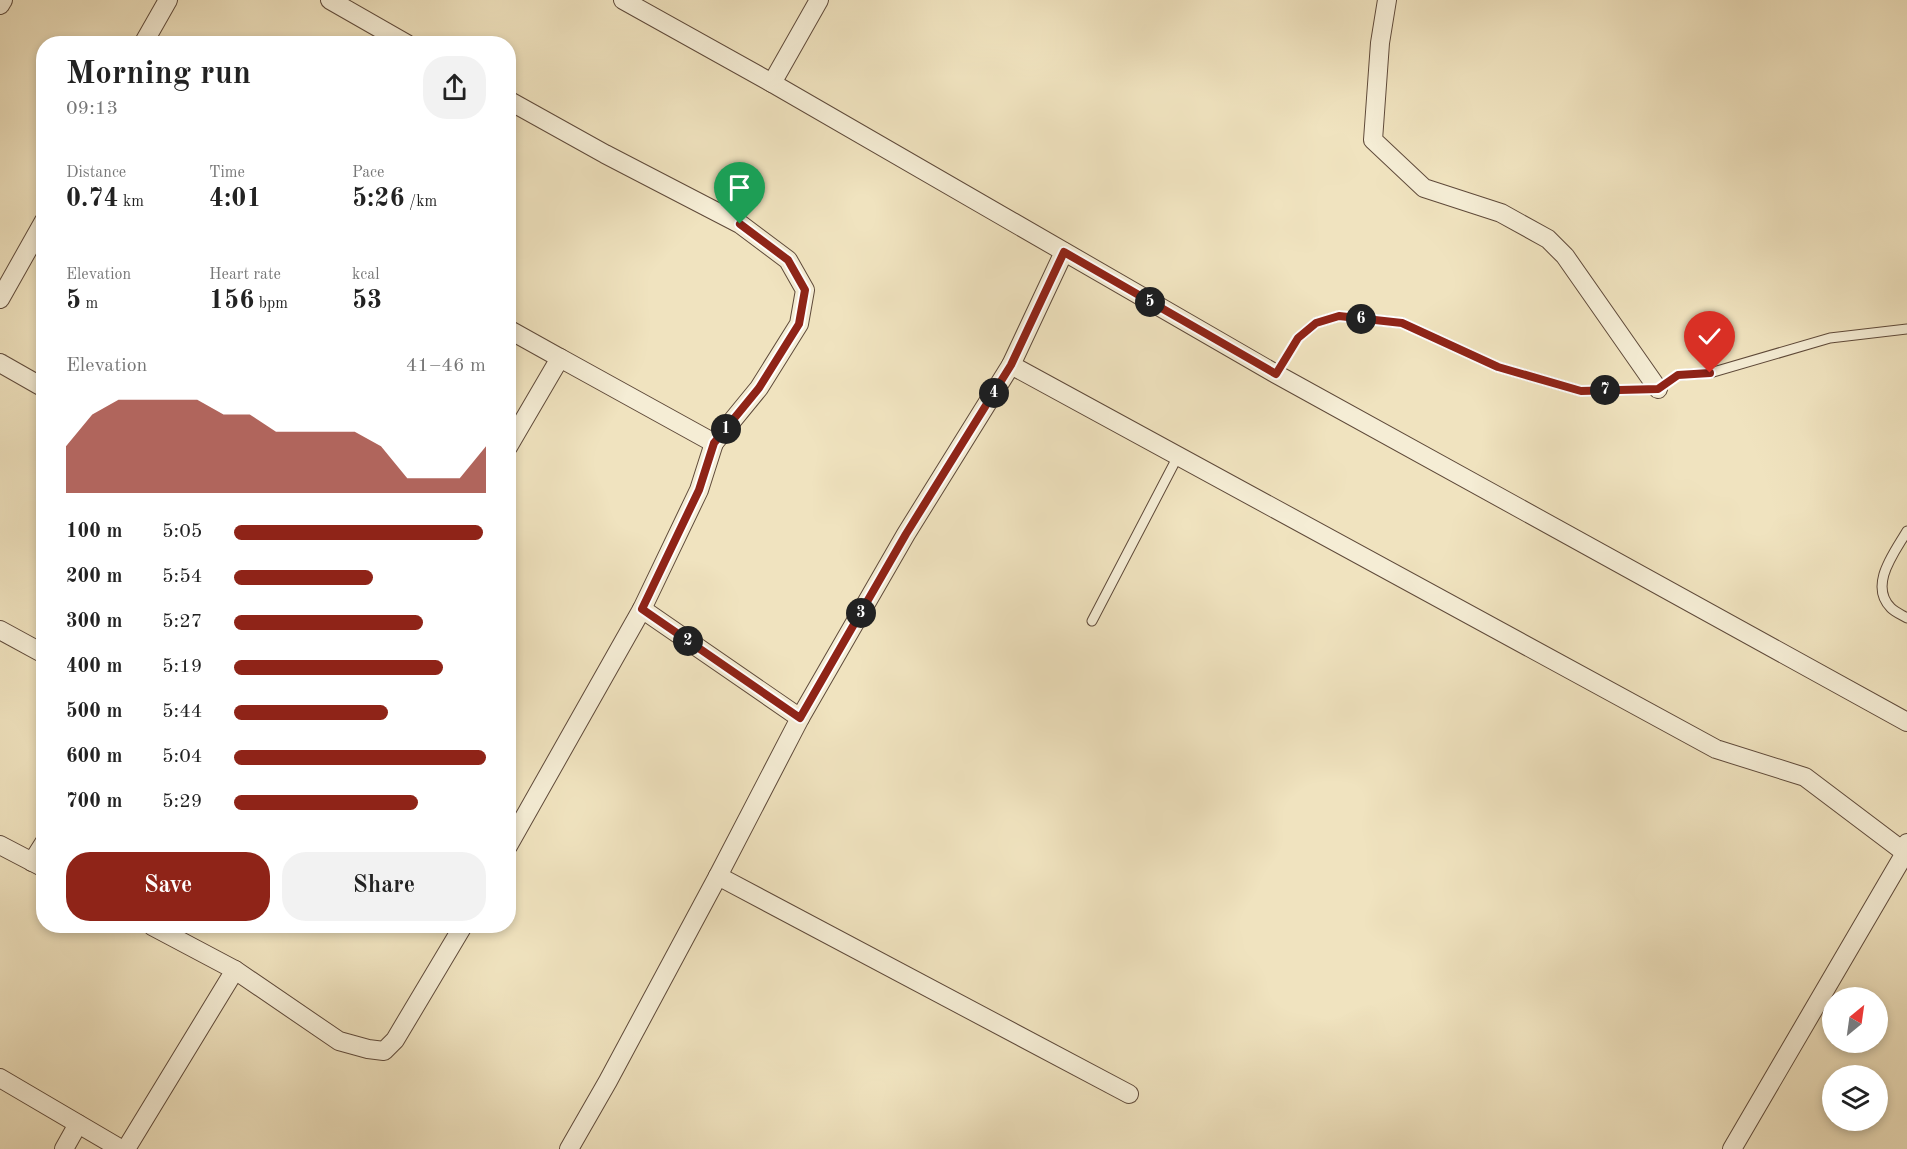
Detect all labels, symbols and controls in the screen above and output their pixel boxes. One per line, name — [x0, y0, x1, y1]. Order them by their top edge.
button: share — [423, 56, 486, 119]
text: Morning run — [66, 58, 251, 91]
text: 09:13 — [66, 99, 118, 119]
pin — [714, 162, 765, 224]
text: Distance — [66, 165, 126, 181]
text: Time — [209, 165, 245, 181]
text: Pace — [352, 165, 384, 181]
icon: arrive — [723, 171, 756, 204]
text: 0.74 — [66, 186, 119, 212]
text: 4:01 — [209, 186, 262, 212]
text: 5:26 — [352, 186, 405, 212]
text: km — [119, 194, 144, 210]
text: /km — [405, 194, 437, 210]
text: Elevation — [66, 267, 131, 283]
text: Heart rate — [209, 267, 281, 283]
text: kcal — [352, 267, 380, 283]
pin: 5 — [1135, 287, 1165, 317]
text: 5 — [66, 288, 81, 314]
text: 156 — [209, 288, 254, 314]
text: 53 — [352, 288, 382, 314]
text: 5 — [1145, 294, 1155, 310]
text: m — [81, 296, 98, 312]
text: bpm — [254, 296, 288, 312]
pin: 6 — [1346, 304, 1376, 334]
text: 6 — [1356, 311, 1366, 327]
pin — [1684, 311, 1735, 373]
icon: check — [1693, 320, 1726, 353]
text: Elevation — [66, 356, 147, 376]
text: 41–46 m — [406, 356, 486, 376]
pin: 7 — [1590, 375, 1620, 405]
pin: 4 — [979, 378, 1009, 408]
text: 7 — [1600, 382, 1610, 398]
text: 4 — [989, 385, 999, 401]
pin: 1 — [711, 414, 741, 444]
text: 1 — [721, 421, 731, 437]
text: 100 m — [66, 522, 122, 542]
text: 5:05 — [162, 522, 202, 542]
text: 200 m — [66, 567, 122, 587]
text: 5:54 — [162, 567, 202, 587]
pin: 3 — [846, 598, 876, 628]
text: 3 — [856, 605, 866, 621]
text: 300 m — [66, 612, 122, 632]
text: 5:27 — [162, 612, 202, 632]
pin: 2 — [673, 626, 703, 656]
text: 2 — [683, 633, 693, 649]
text: 400 m — [66, 657, 122, 677]
text: 5:19 — [162, 657, 202, 677]
text: 500 m — [66, 702, 122, 722]
text: 5:44 — [162, 702, 202, 722]
text: 600 m — [66, 747, 122, 767]
text: 5:04 — [162, 747, 202, 767]
text: 700 m — [66, 792, 122, 812]
text: 5:29 — [162, 792, 202, 812]
button: Save — [66, 852, 270, 921]
button: Share — [282, 852, 486, 921]
north arrow — [1822, 987, 1888, 1053]
map controls — [1822, 987, 1888, 1131]
button: layers — [1822, 1065, 1888, 1131]

